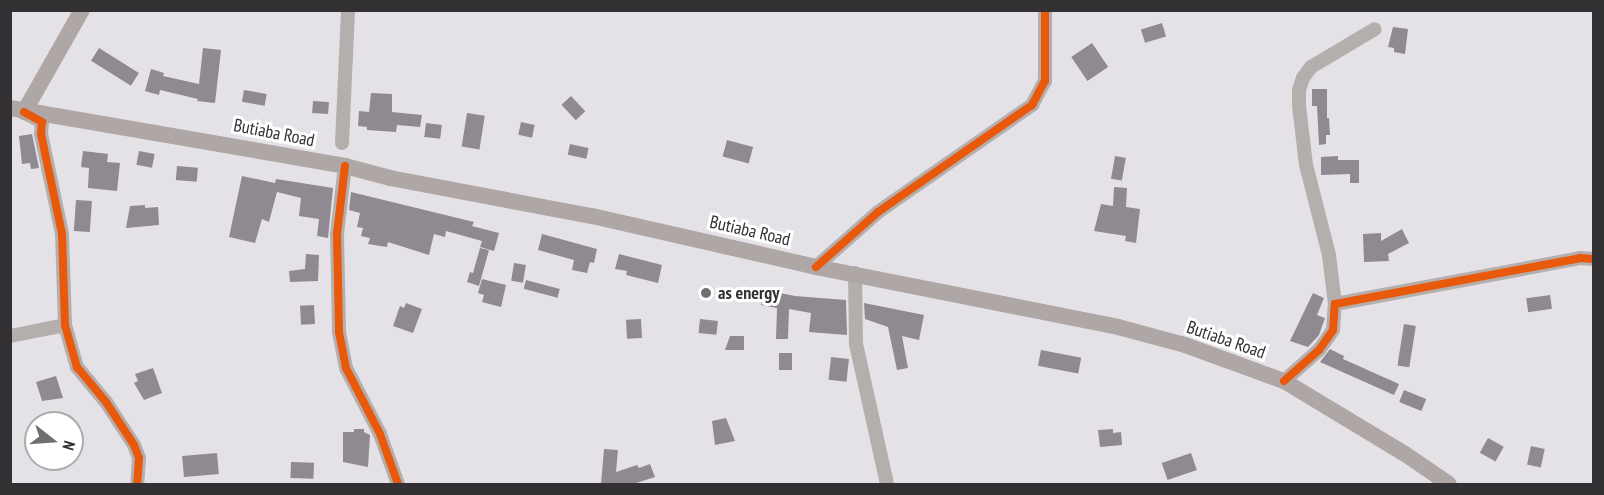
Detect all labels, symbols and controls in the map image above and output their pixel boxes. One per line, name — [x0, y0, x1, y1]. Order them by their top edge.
street label: Butiaba Road — [232, 115, 316, 151]
street label: Butiaba Road — [708, 211, 792, 251]
place label: as energy — [718, 282, 779, 304]
marker: as energy — [699, 286, 713, 300]
street label: Butiaba Road — [1184, 316, 1268, 364]
north arrow — [24, 411, 84, 471]
text: N — [58, 439, 80, 453]

